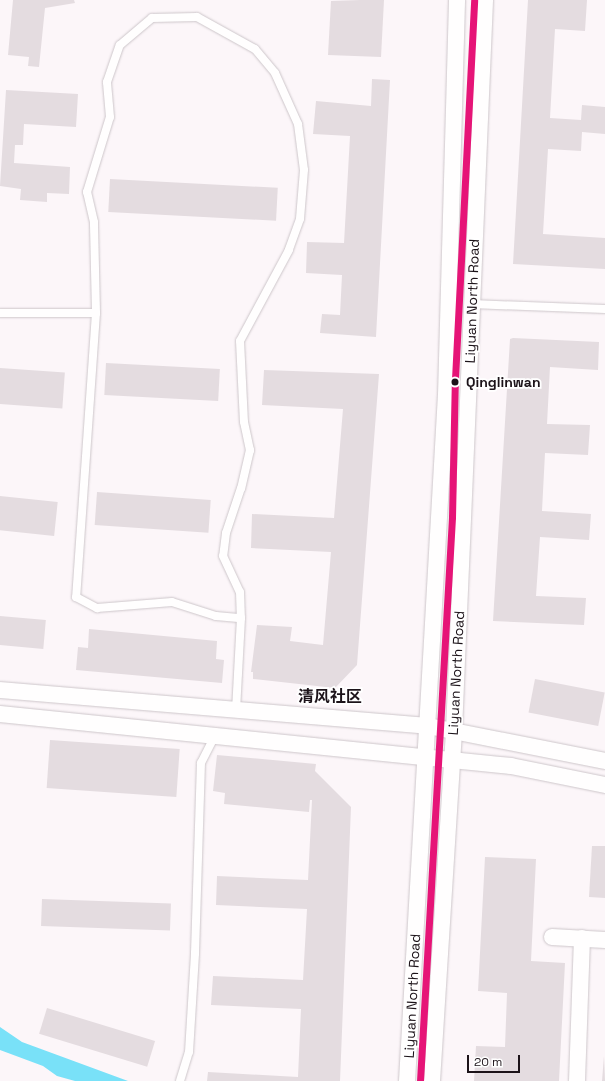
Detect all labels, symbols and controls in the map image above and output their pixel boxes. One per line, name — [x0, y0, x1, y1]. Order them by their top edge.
street label: Liyuan North Road — [461, 238, 483, 364]
place label: Qinglinwan — [466, 374, 541, 390]
marker: Qinglinwan — [448, 375, 462, 389]
street label: Liyuan North Road — [444, 610, 468, 736]
district label: 清风社区 — [298, 687, 362, 707]
street label: Liyuan North Road — [400, 933, 424, 1059]
scale bar — [469, 1047, 522, 1073]
text: 20 m — [474, 1054, 502, 1070]

